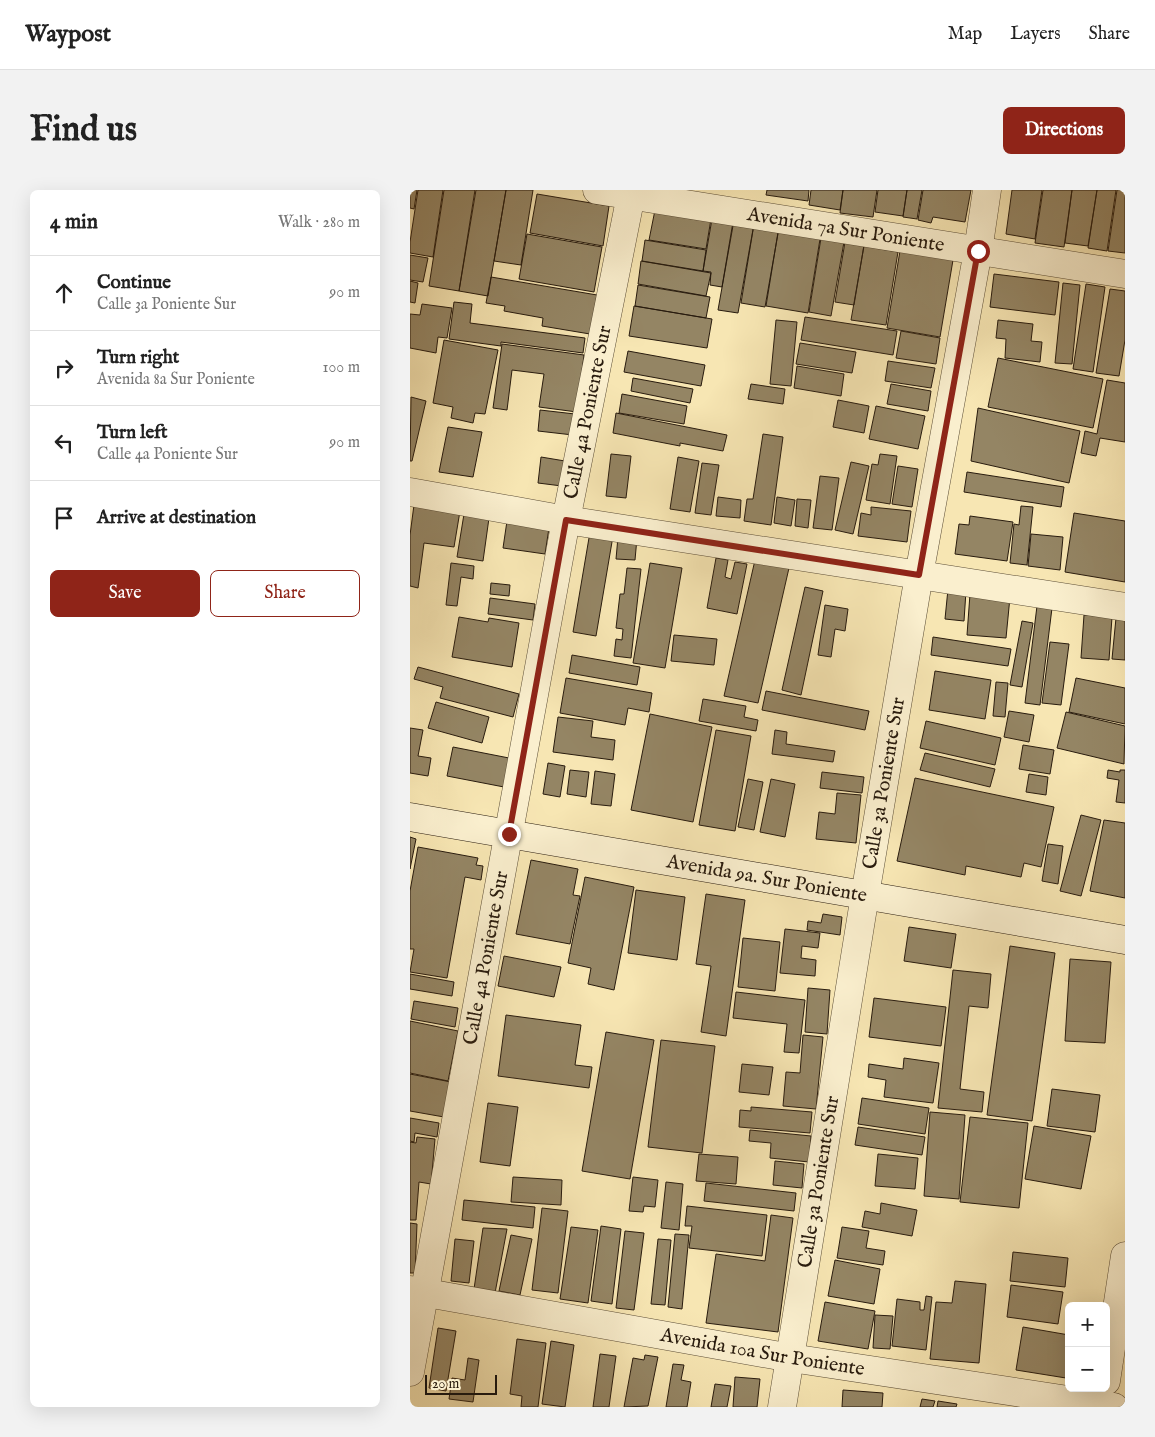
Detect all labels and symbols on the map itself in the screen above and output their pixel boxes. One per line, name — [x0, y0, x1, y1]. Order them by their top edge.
street label: Avenida 7a Sur Poniente — [745, 201, 946, 258]
route start — [967, 240, 990, 263]
street label: Calle 4a Poniente Sur — [558, 323, 617, 501]
street label: Calle 3a Poniente Sur — [857, 695, 911, 871]
route end — [498, 823, 521, 846]
street label: Avenida 9a. Sur Poniente — [664, 849, 869, 908]
street label: Calle 4a Poniente Sur — [458, 868, 514, 1047]
street label: Calle 3a Poniente Sur — [792, 1093, 845, 1270]
street label: Avenida 10a Sur Poniente — [657, 1322, 866, 1382]
scale bar — [425, 1372, 498, 1395]

